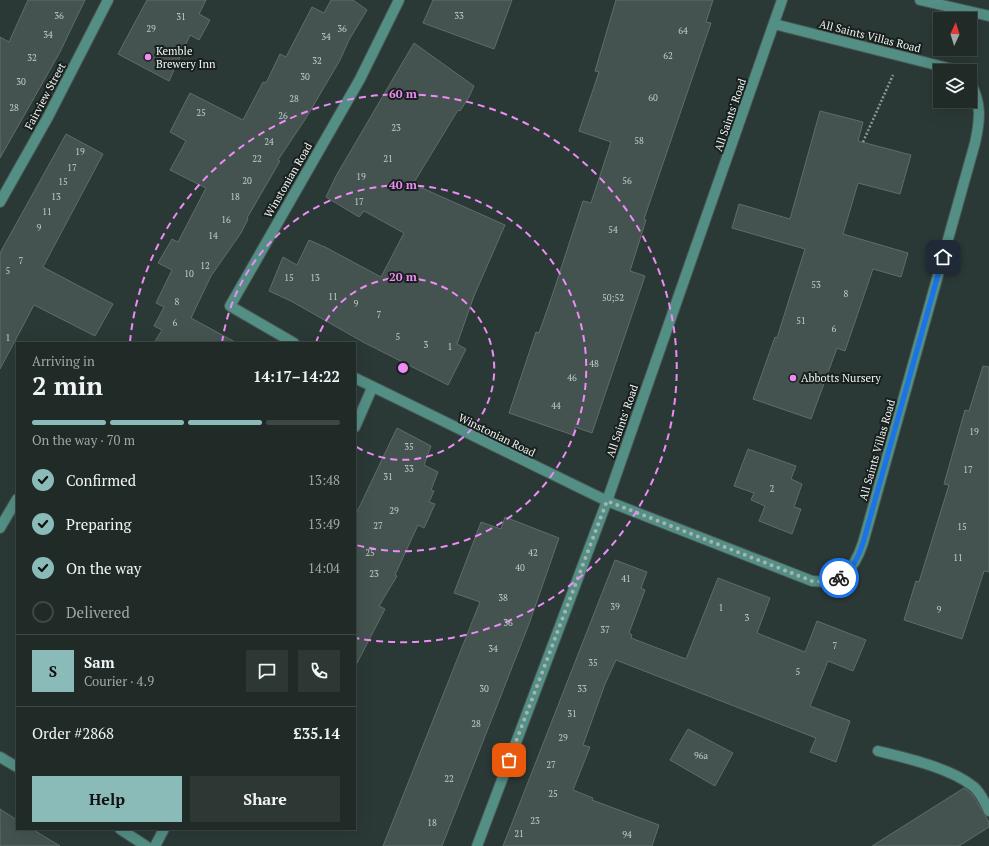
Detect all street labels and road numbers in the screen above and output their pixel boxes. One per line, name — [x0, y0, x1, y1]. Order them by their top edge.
street label: All Saints Villas Road — [818, 17, 922, 55]
street label: Fairview Street — [22, 60, 68, 132]
street label: All Saints' Road — [711, 77, 749, 153]
street label: Winstonian Road — [261, 140, 315, 220]
street label: All Saints' Road — [603, 383, 641, 459]
street label: All Saints Villas Road — [856, 398, 898, 502]
street label: Winstonian Road — [456, 410, 538, 460]

